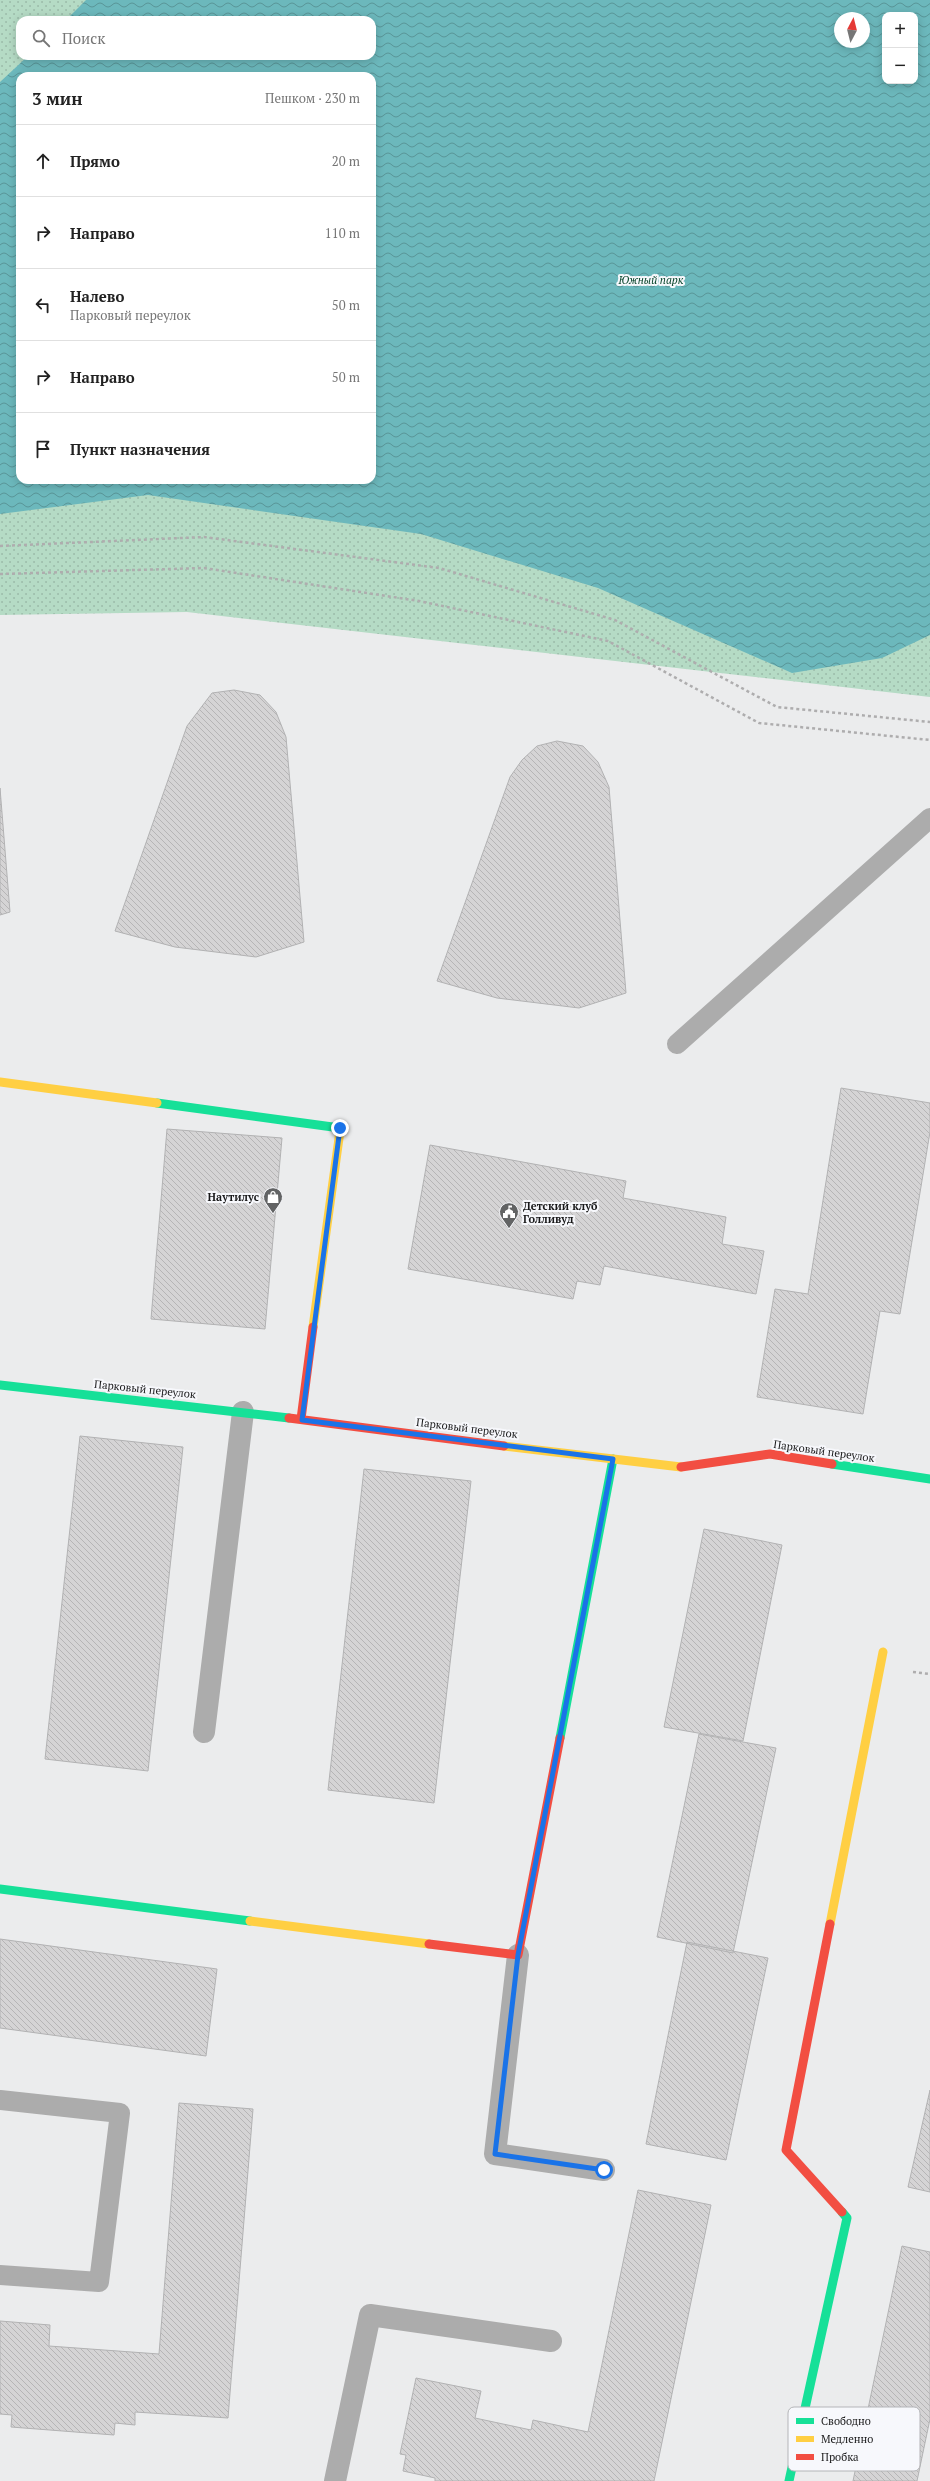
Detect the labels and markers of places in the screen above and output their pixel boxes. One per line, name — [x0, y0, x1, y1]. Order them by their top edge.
shop icon: Наутилус — [262, 1186, 284, 1214]
place label: Наутилус — [208, 1190, 260, 1204]
place label: Детский клуб Голливуд — [523, 1199, 598, 1226]
public building icon: Детский клуб Голливуд — [498, 1201, 520, 1229]

